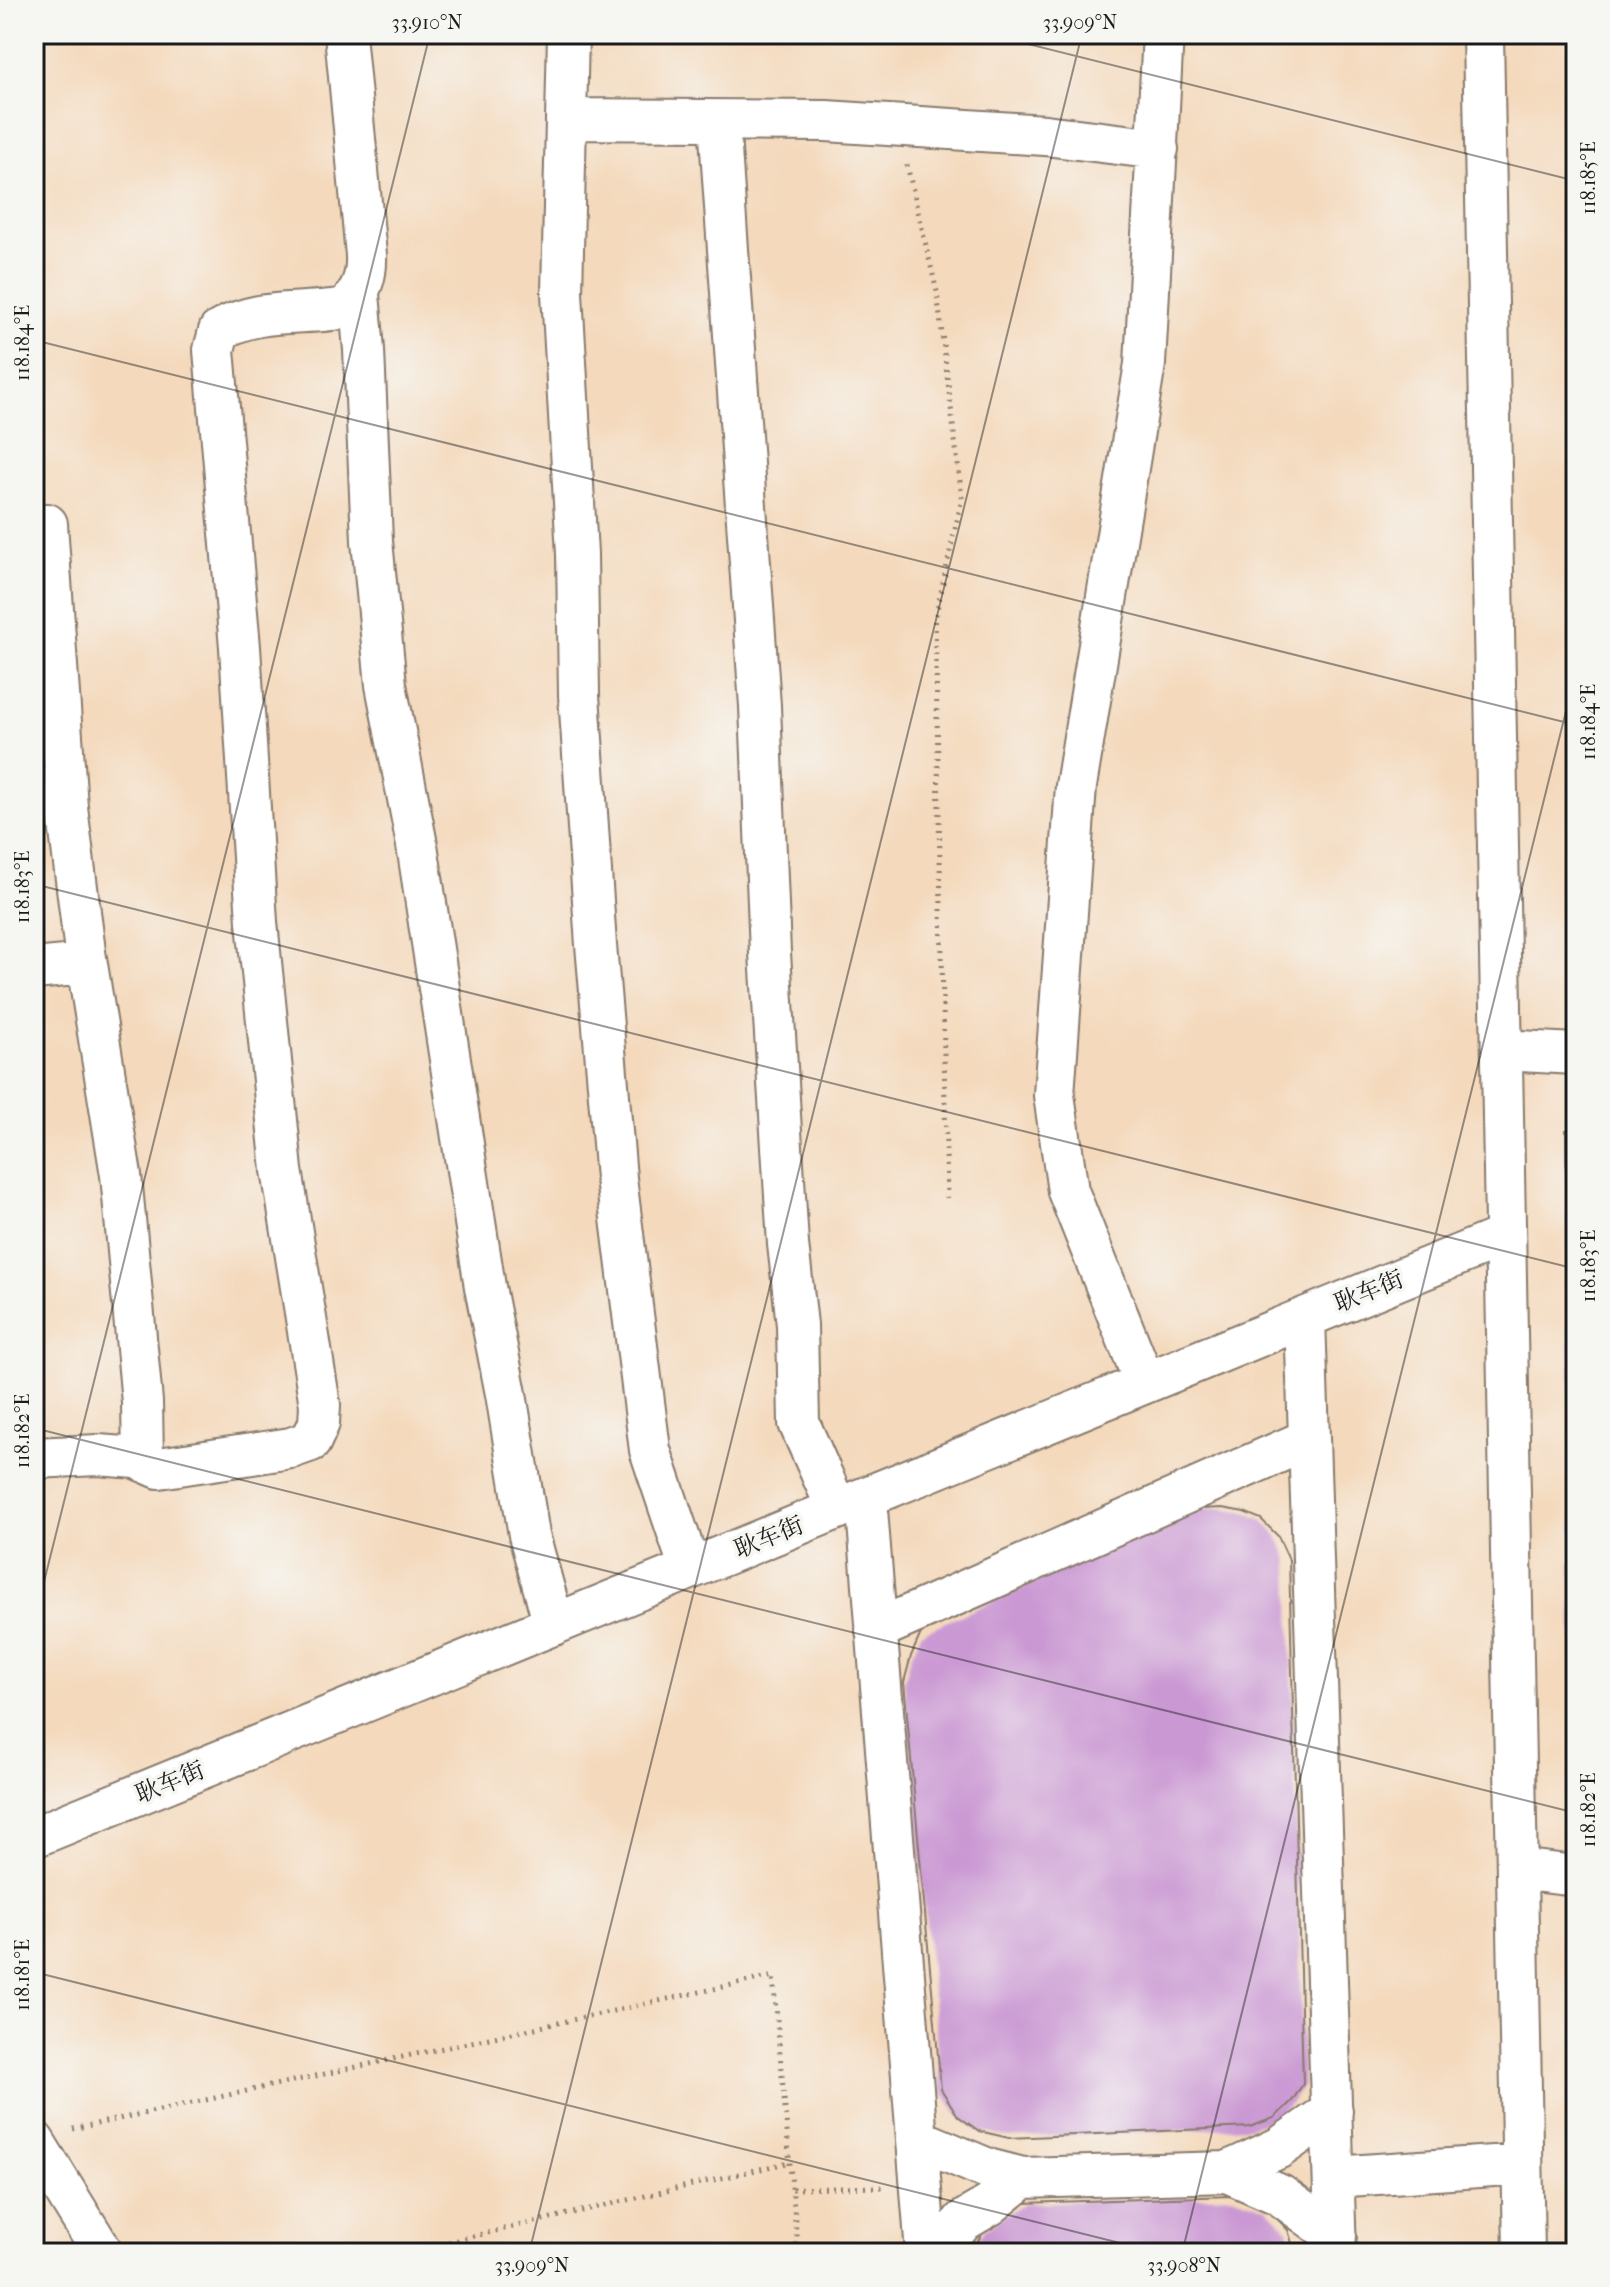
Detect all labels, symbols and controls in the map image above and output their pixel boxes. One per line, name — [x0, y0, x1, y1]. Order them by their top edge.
text: 33.910°N — [391, 11, 463, 34]
text: 33.909°N — [1043, 11, 1117, 34]
text: 118.185°E — [1577, 141, 1600, 215]
text: 118.184°E — [11, 305, 34, 381]
text: 118.184°E — [1577, 684, 1600, 760]
text: 118.183°E — [11, 850, 34, 924]
text: 118.183°E — [1577, 1229, 1600, 1303]
street label: 耿车街 — [1330, 1265, 1408, 1317]
text: 118.182°E — [11, 1393, 34, 1469]
street label: 耿车街 — [730, 1511, 808, 1563]
street label: 耿车街 — [131, 1756, 209, 1808]
text: 118.182°E — [1577, 1772, 1600, 1848]
text: 118.181°E — [11, 1939, 34, 2011]
text: 33.909°N — [495, 2254, 569, 2277]
text: 33.908°N — [1147, 2254, 1221, 2277]

